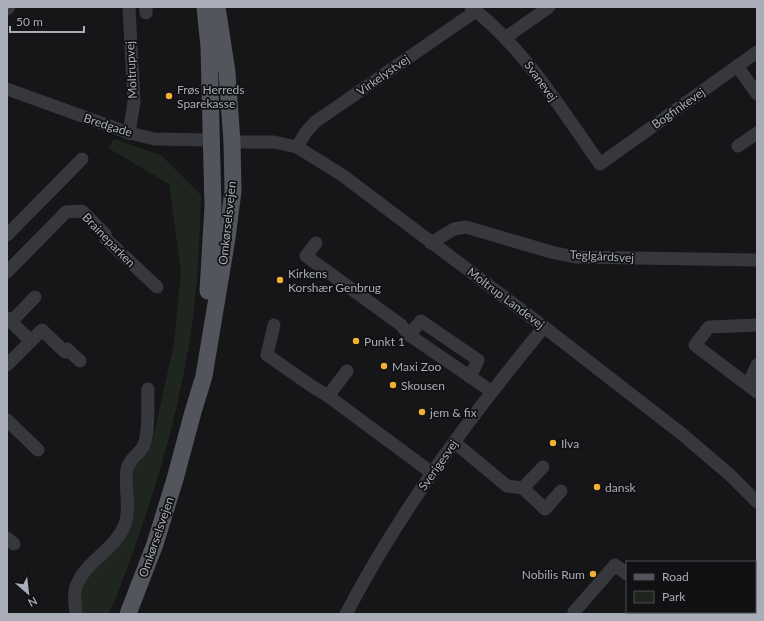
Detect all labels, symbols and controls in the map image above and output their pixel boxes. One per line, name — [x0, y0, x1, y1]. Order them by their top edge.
scale bar — [10, 8, 84, 34]
text: 50 m — [16, 14, 43, 29]
street label: Moltrupvej — [122, 41, 140, 99]
street label: Virkelystvej — [354, 51, 412, 99]
street label: Svanevej — [521, 58, 561, 104]
place label: Frøs Herreds Sparekasse — [177, 82, 245, 111]
street label: Bogfinkevej — [649, 84, 708, 132]
marker: Frøs Herreds Sparekasse — [164, 91, 174, 101]
street label: Bredgade — [82, 110, 134, 140]
street label: Omkørselsvejen — [215, 180, 239, 266]
street label: Braineparken — [79, 210, 139, 270]
street label: Teglgårdsvej — [569, 247, 635, 265]
street label: Moltrup Landevej — [464, 264, 548, 332]
place label: Kirkens Korshær Genbrug — [288, 266, 381, 295]
marker: Kirkens Korshær Genbrug — [275, 275, 285, 285]
place label: Punkt 1 — [364, 334, 405, 349]
marker: Punkt 1 — [351, 336, 361, 346]
place label: Maxi Zoo — [392, 359, 442, 374]
marker: Maxi Zoo — [379, 361, 389, 371]
place label: Skousen — [401, 378, 445, 393]
marker: Skousen — [388, 380, 398, 390]
place label: jem & fix — [429, 405, 477, 420]
marker: jem & fix — [417, 407, 427, 417]
place label: Ilva — [561, 436, 579, 451]
street label: Sverigesvej — [415, 437, 461, 493]
marker: Ilva — [548, 438, 558, 448]
place label: dansk — [605, 480, 637, 495]
marker: dansk — [592, 482, 602, 492]
street label: Omkørselsvejen — [135, 495, 177, 579]
legend — [626, 561, 756, 613]
place label: Nobilis Rum — [522, 567, 585, 582]
marker: Nobilis Rum — [588, 569, 598, 579]
text: Road — [662, 569, 689, 584]
north arrow — [8, 573, 48, 613]
text: Park — [662, 589, 686, 604]
text: N — [26, 595, 40, 610]

